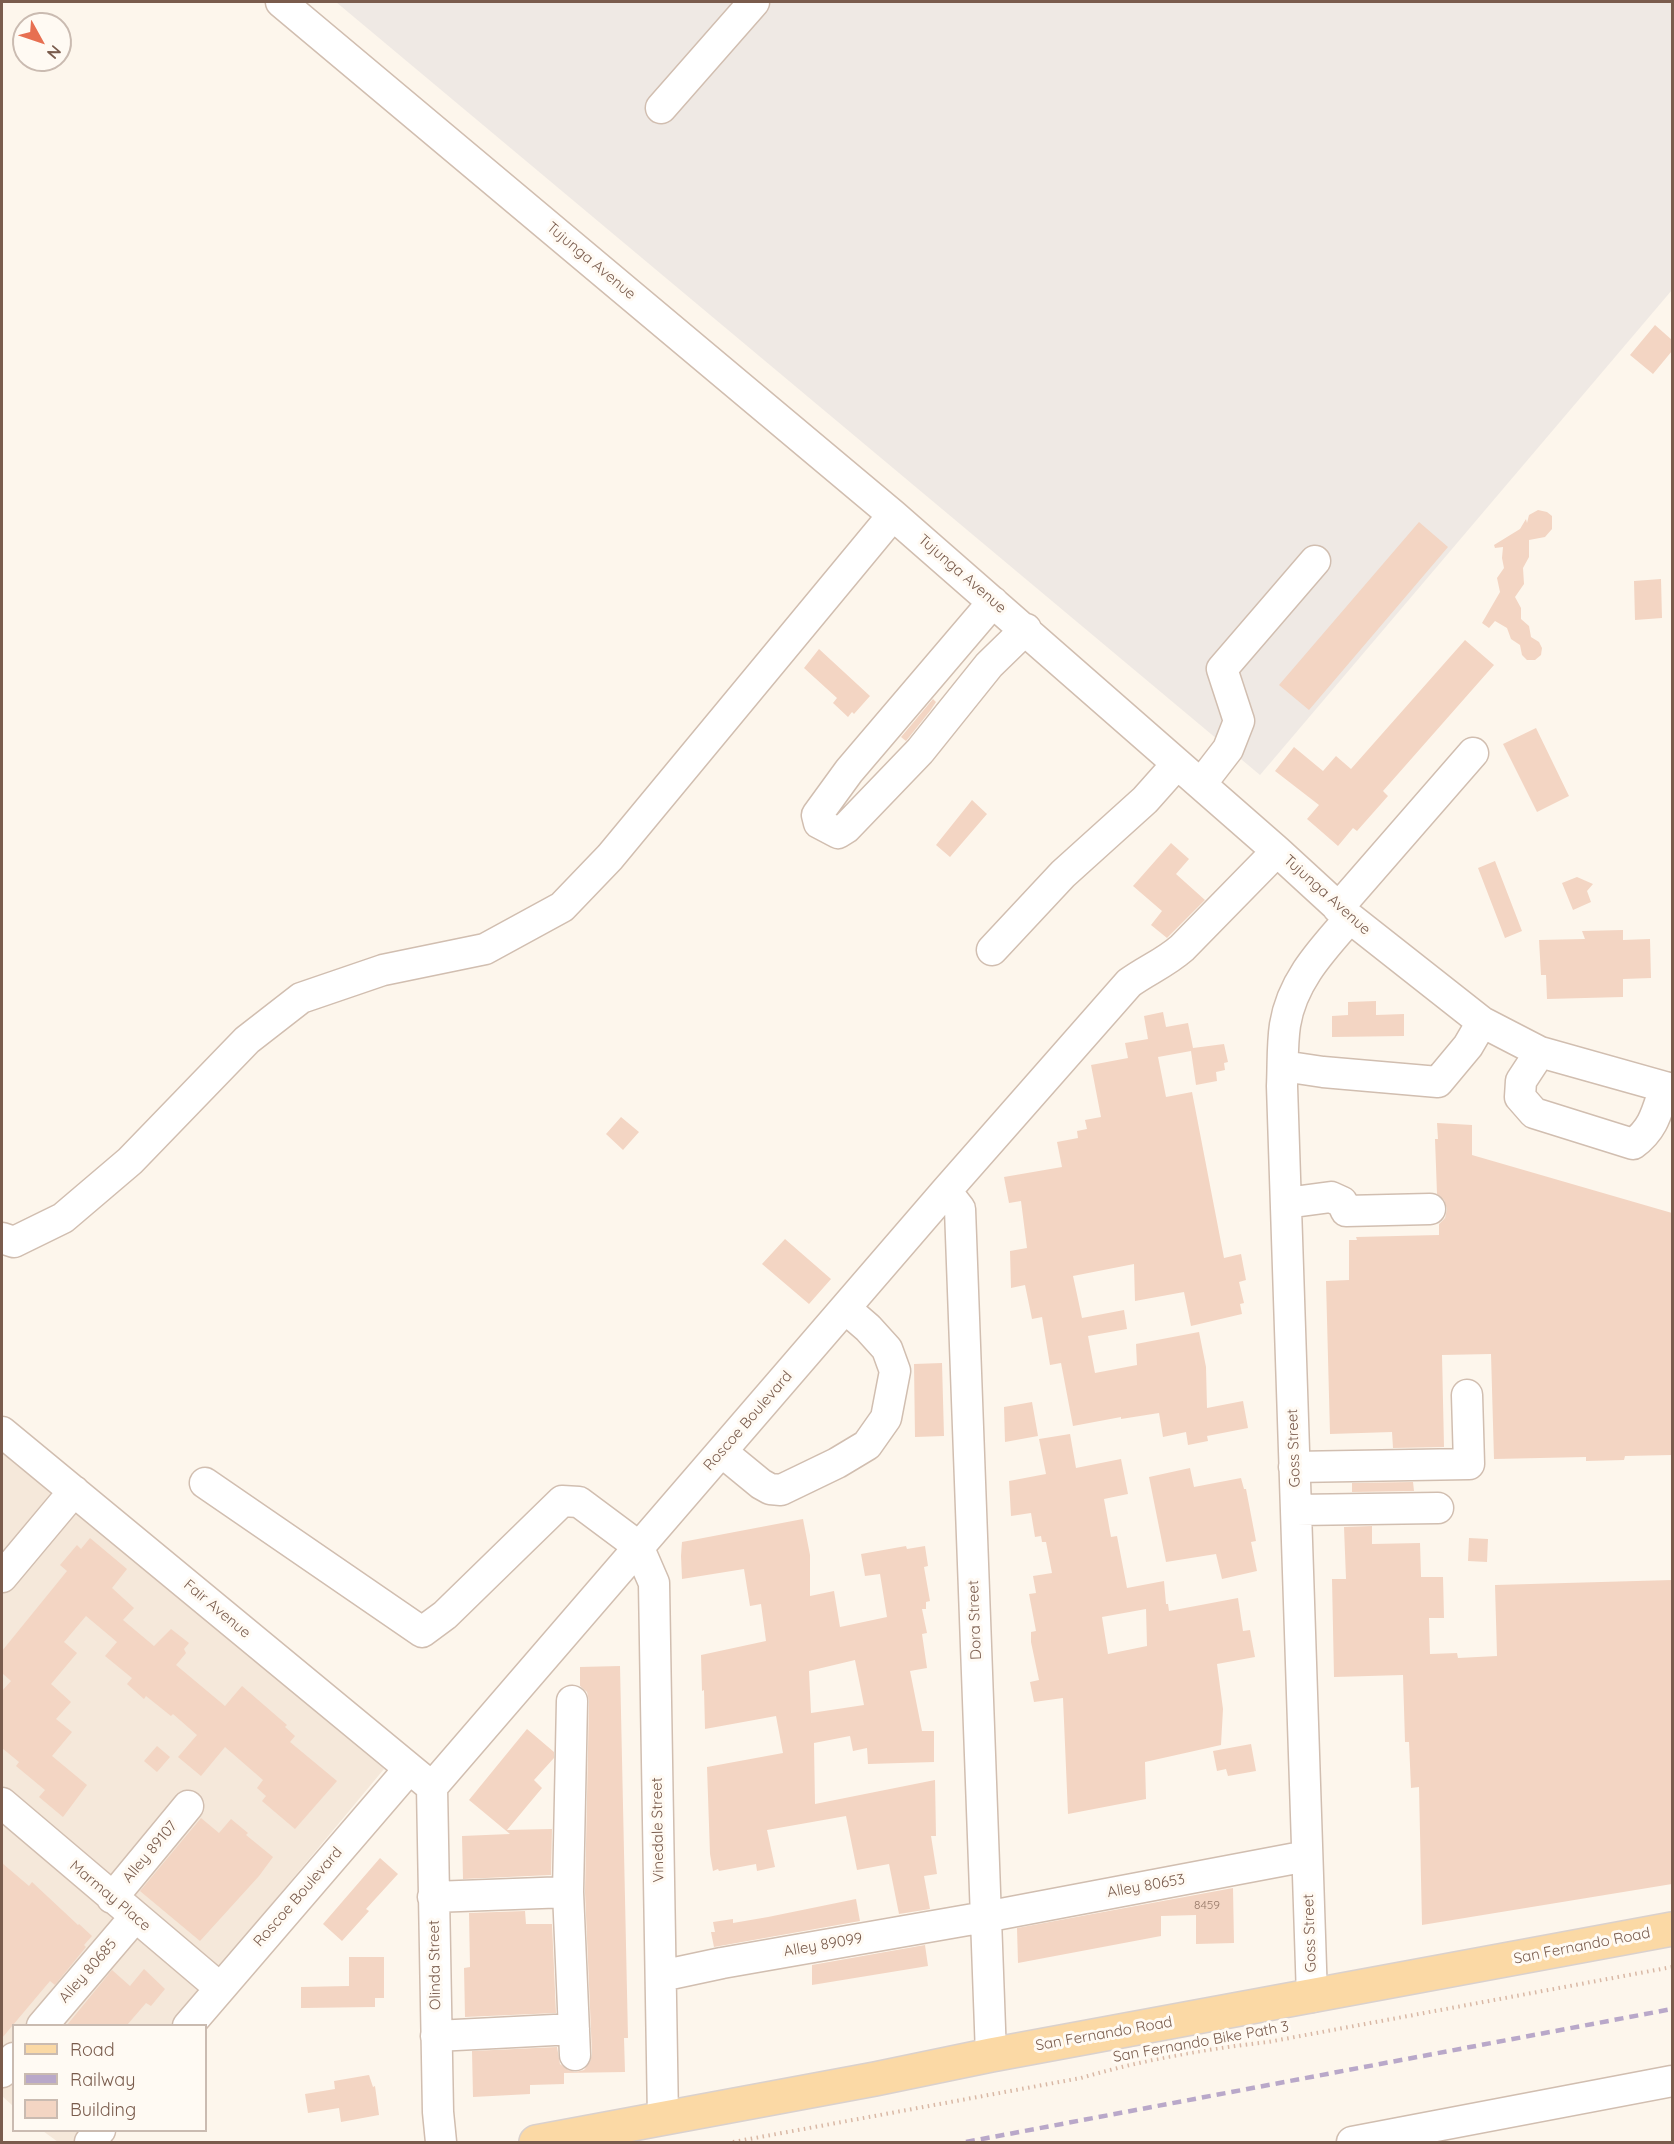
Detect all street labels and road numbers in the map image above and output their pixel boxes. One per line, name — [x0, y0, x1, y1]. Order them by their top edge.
street label: Tujunga Avenue — [543, 218, 639, 304]
street label: Tujunga Avenue — [914, 531, 1010, 617]
street label: Tujunga Avenue — [1280, 851, 1374, 939]
street label: Roscoe Boulevard — [700, 1368, 796, 1474]
street label: Goss Street — [1284, 1408, 1304, 1488]
street label: Fair Avenue — [180, 1576, 254, 1642]
street label: Dora Street — [965, 1580, 985, 1660]
street label: Vinedale Street — [648, 1777, 668, 1883]
street label: Alley 89107 — [119, 1817, 181, 1887]
street label: Roscoe Boulevard — [250, 1844, 346, 1950]
street label: Marmay Place — [66, 1857, 154, 1935]
street label: Alley 80653 — [1106, 1870, 1186, 1902]
street label: Goss Street — [1300, 1893, 1320, 1973]
street label: Olinda Street — [425, 1920, 445, 2010]
street label: San Fernando Road — [1512, 1924, 1652, 1968]
street label: Alley 89099 — [782, 1929, 864, 1961]
street label: Alley 80685 — [55, 1935, 121, 2007]
street label: San Fernando Road — [1034, 2013, 1174, 2055]
street label: San Fernando Bike Path 3 — [1112, 2018, 1290, 2066]

